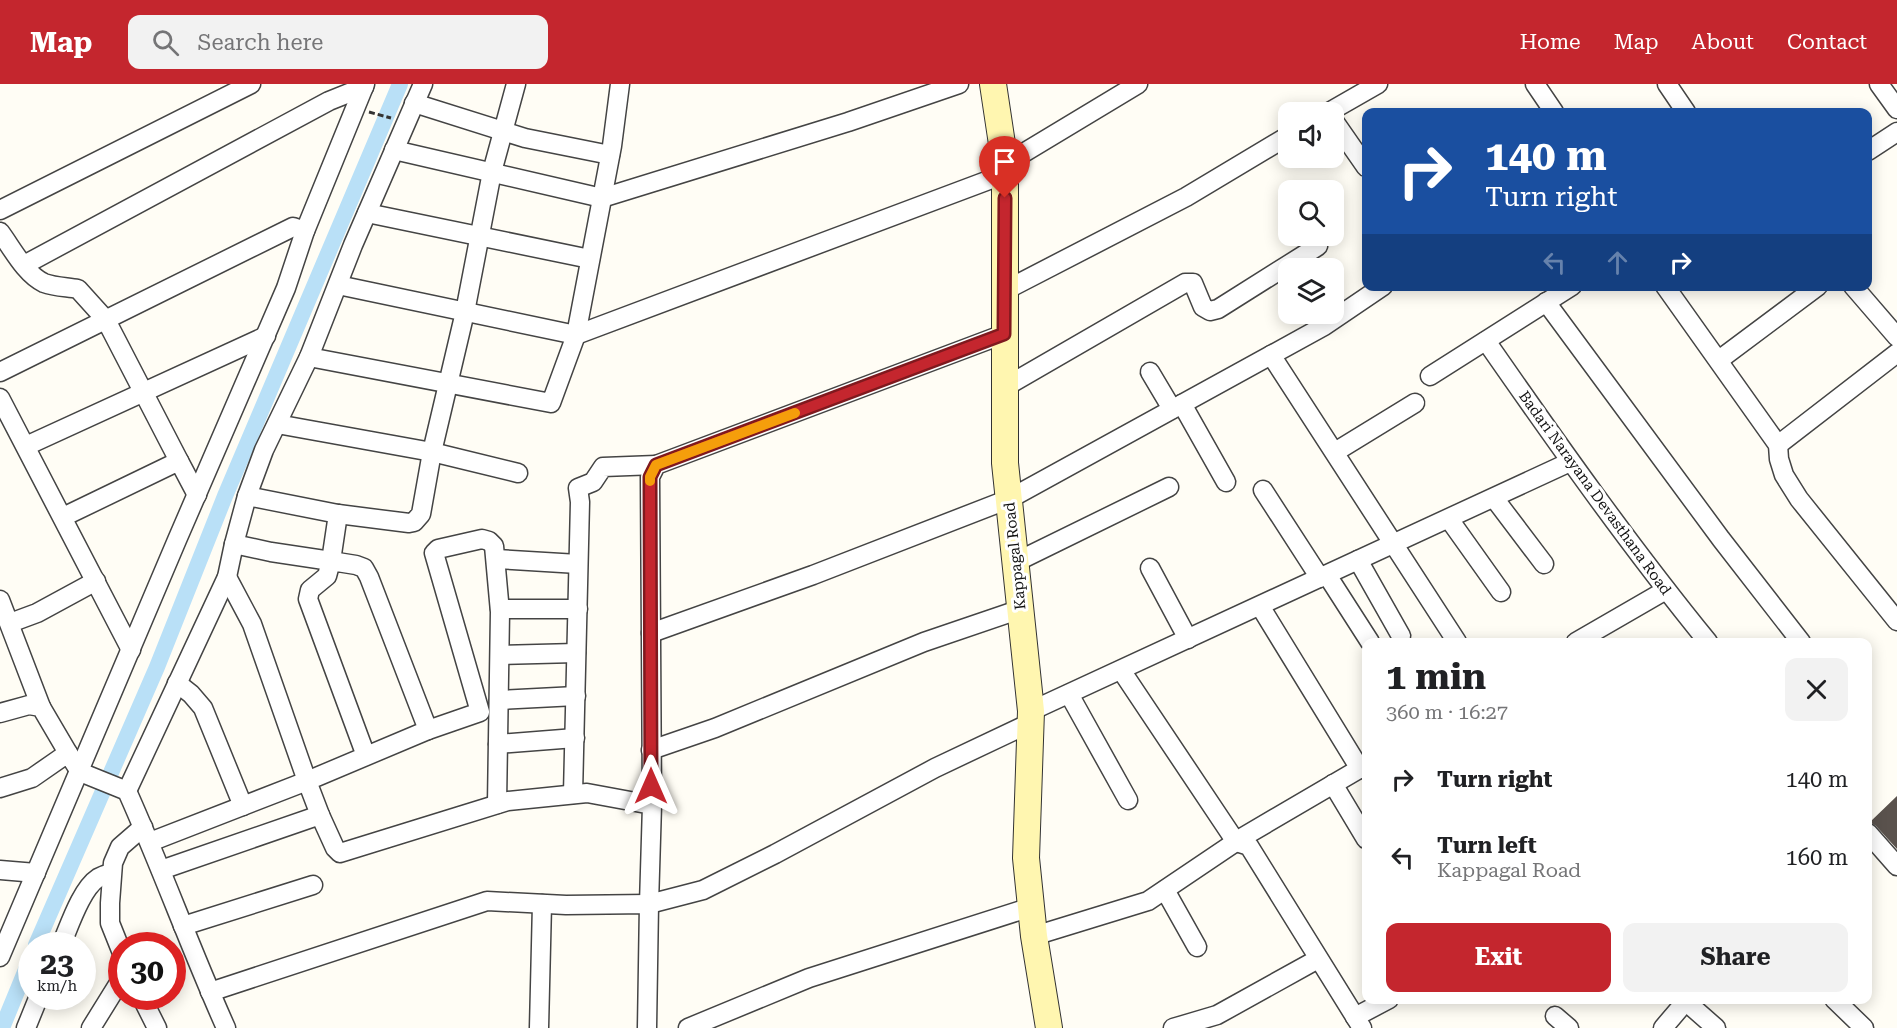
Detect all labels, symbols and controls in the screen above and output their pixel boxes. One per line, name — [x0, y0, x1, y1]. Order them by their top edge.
search box — [128, 15, 548, 69]
text: Map — [30, 26, 92, 59]
icon: search — [149, 26, 182, 59]
text: Search here — [197, 30, 323, 55]
text: Home — [1520, 30, 1581, 54]
text: Map — [1614, 30, 1659, 54]
text: About — [1692, 30, 1754, 54]
text: Contact — [1787, 30, 1867, 54]
map controls — [1278, 102, 1344, 324]
button: sound — [1278, 102, 1344, 168]
text: 140 m — [1485, 131, 1607, 180]
icon: right — [1386, 132, 1464, 210]
pin — [979, 136, 1030, 198]
icon: arrive — [988, 145, 1021, 178]
button: search — [1278, 180, 1344, 246]
text: Turn right — [1485, 181, 1618, 213]
icon: left — [1538, 246, 1571, 279]
icon: ahead — [1601, 246, 1634, 279]
icon: right — [1664, 246, 1697, 279]
button: layers — [1278, 258, 1344, 324]
street label: Badari Narayana Devasthana Road — [1515, 388, 1675, 599]
street label: Kappagal Road — [1000, 501, 1030, 611]
text: 1 min — [1386, 656, 1486, 698]
button: close — [1785, 658, 1848, 721]
text: 360 m · 16:27 — [1386, 700, 1508, 724]
position arrow — [619, 754, 683, 818]
icon: right — [1386, 763, 1419, 796]
text: Turn right — [1437, 767, 1552, 792]
text: 140 m — [1785, 767, 1848, 792]
text: Turn left — [1437, 833, 1537, 858]
icon: left — [1386, 841, 1419, 874]
text: 160 m — [1785, 845, 1848, 870]
text: Kappagal Road — [1437, 858, 1581, 882]
button: Exit — [1386, 923, 1611, 992]
button: Share — [1623, 923, 1848, 992]
speed limit sign: 30 — [108, 932, 186, 1010]
text: 23 — [40, 946, 74, 981]
text: km/h — [37, 977, 77, 995]

